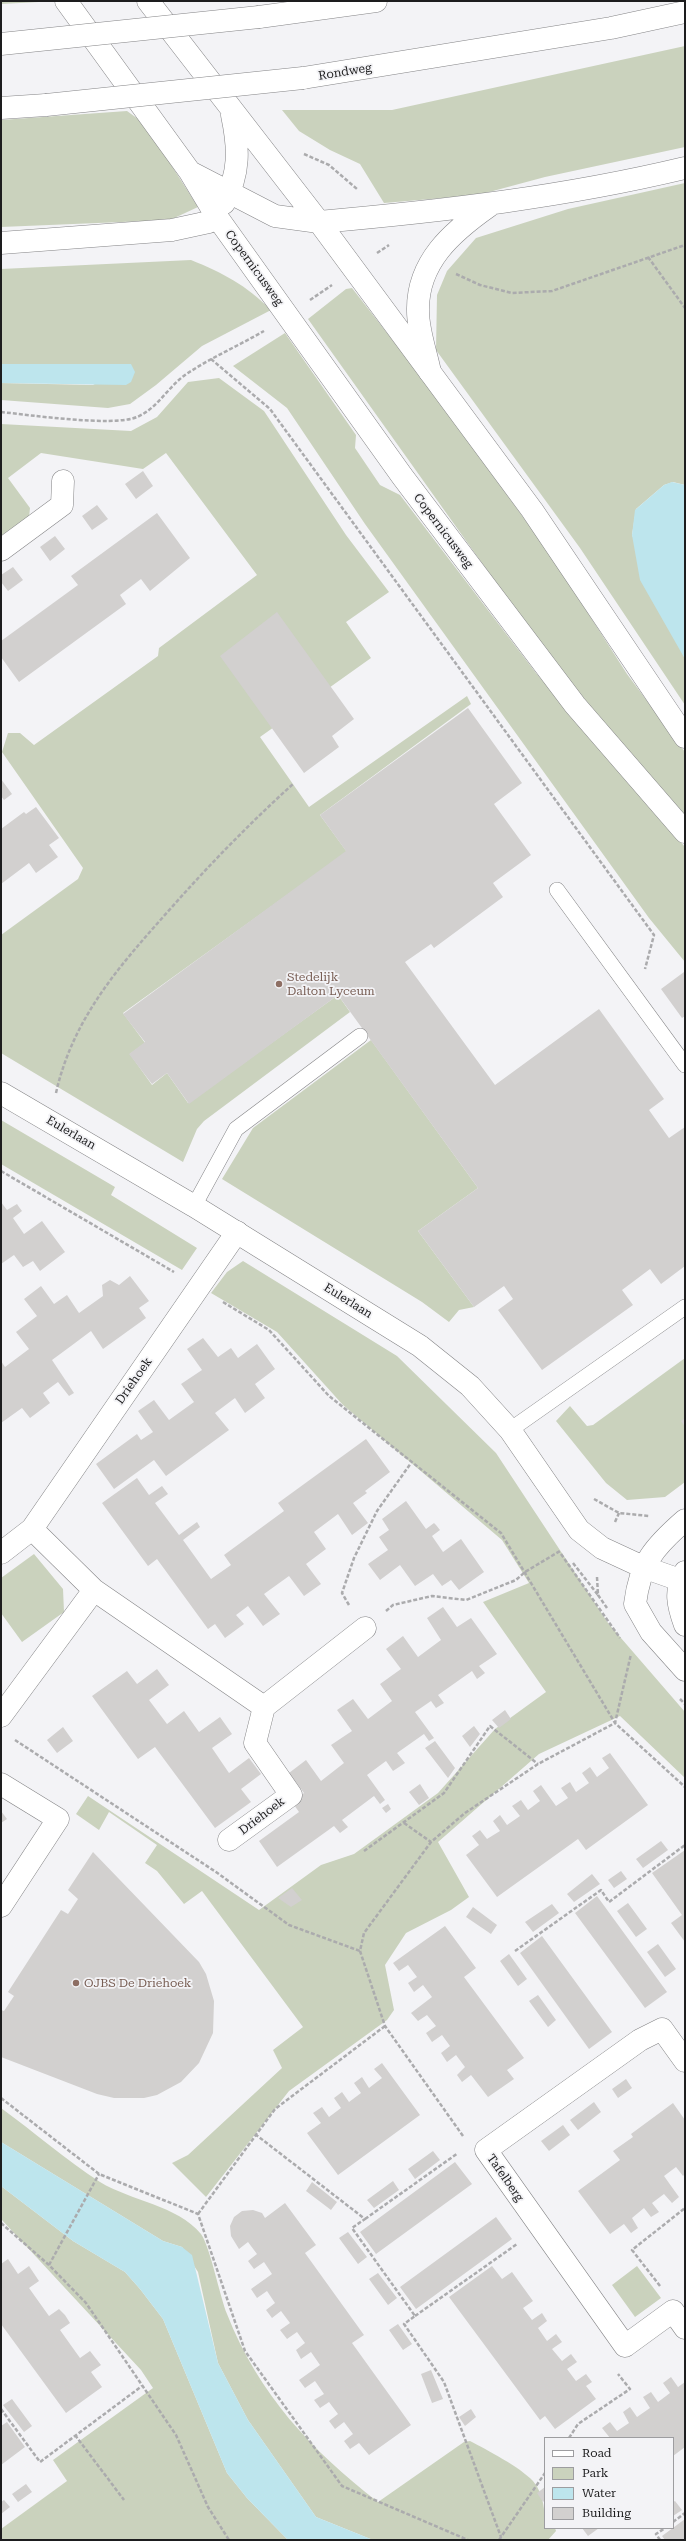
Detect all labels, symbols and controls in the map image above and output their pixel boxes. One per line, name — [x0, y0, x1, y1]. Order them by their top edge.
street label: Rondweg — [317, 61, 373, 83]
street label: Copernicusweg — [222, 227, 286, 309]
street label: Copernicusweg — [410, 491, 476, 571]
place label: Stedelijk Dalton Lyceum — [287, 970, 375, 998]
marker: Stedelijk Dalton Lyceum — [274, 979, 284, 989]
street label: Eulerlaan — [44, 1113, 98, 1153]
street label: Eulerlaan — [321, 1280, 375, 1322]
street label: Driehoek — [113, 1355, 155, 1407]
street label: Driehoek — [236, 1794, 288, 1838]
place label: OJBS De Driehoek — [84, 1976, 191, 1990]
marker: OJBS De Driehoek — [71, 1978, 81, 1988]
street label: Tafelberg — [483, 2152, 527, 2204]
legend — [544, 2437, 674, 2529]
text: Road — [582, 2446, 611, 2460]
text: Park — [582, 2466, 608, 2480]
text: Water — [582, 2486, 616, 2500]
text: Building — [582, 2506, 631, 2520]

